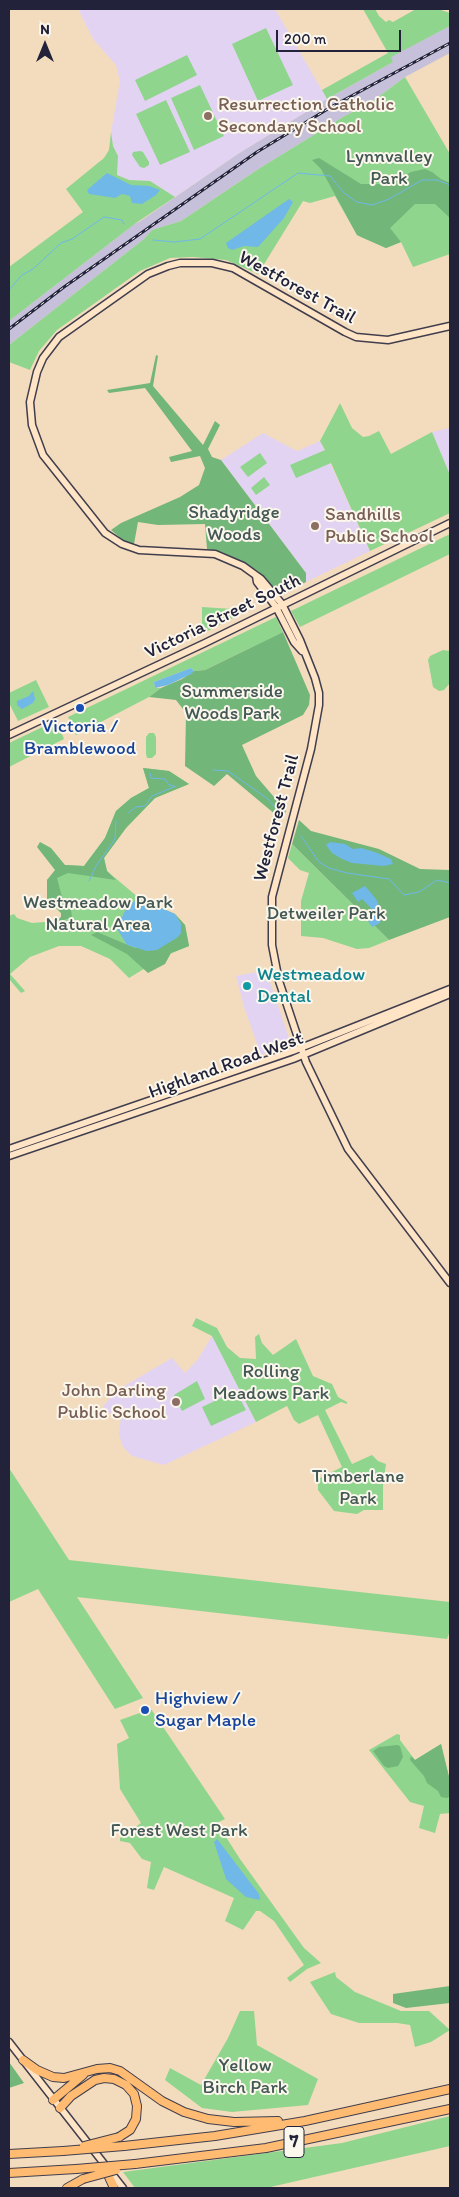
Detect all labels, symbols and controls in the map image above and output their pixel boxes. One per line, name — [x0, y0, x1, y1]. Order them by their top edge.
north arrow — [20, 20, 70, 70]
scale bar — [279, 20, 404, 52]
text: N — [40, 21, 50, 38]
text: 200 m — [284, 30, 326, 48]
place label: Resurrection Catholic Secondary School — [218, 94, 394, 138]
marker: Resurrection Catholic Secondary School — [202, 110, 214, 122]
park label: Lynnvalley Park — [346, 146, 432, 190]
street label: Westforest Trail — [234, 246, 360, 330]
park label: Shadyridge Woods — [188, 502, 280, 546]
place label: Sandhills Public School — [325, 504, 434, 548]
marker: Sandhills Public School — [309, 520, 321, 532]
street label: Victoria Street South — [141, 569, 305, 665]
park label: Summerside Woods Park — [181, 681, 283, 725]
marker: Victoria / Bramblewood — [74, 702, 86, 714]
place label: Victoria / Bramblewood — [24, 716, 136, 760]
street label: Westforest Trail — [249, 752, 305, 884]
park label: Westmeadow Park Natural Area — [23, 892, 173, 936]
park label: Detweiler Park — [266, 903, 386, 925]
place label: Westmeadow Dental — [257, 964, 365, 1008]
marker: Westmeadow Dental — [241, 980, 253, 992]
street label: Highland Road West — [146, 1027, 306, 1105]
park label: Rolling Meadows Park — [213, 1361, 329, 1405]
place label: John Darling Public School — [57, 1380, 166, 1424]
marker: John Darling Public School — [170, 1396, 182, 1408]
park label: Timberlane Park — [312, 1466, 404, 1510]
place label: Highview / Sugar Maple — [155, 1688, 256, 1732]
marker: Highview / Sugar Maple — [139, 1704, 151, 1716]
park label: Forest West Park — [110, 1820, 248, 1842]
park label: Yellow Birch Park — [202, 2055, 288, 2099]
road number: 7 — [284, 2126, 304, 2158]

